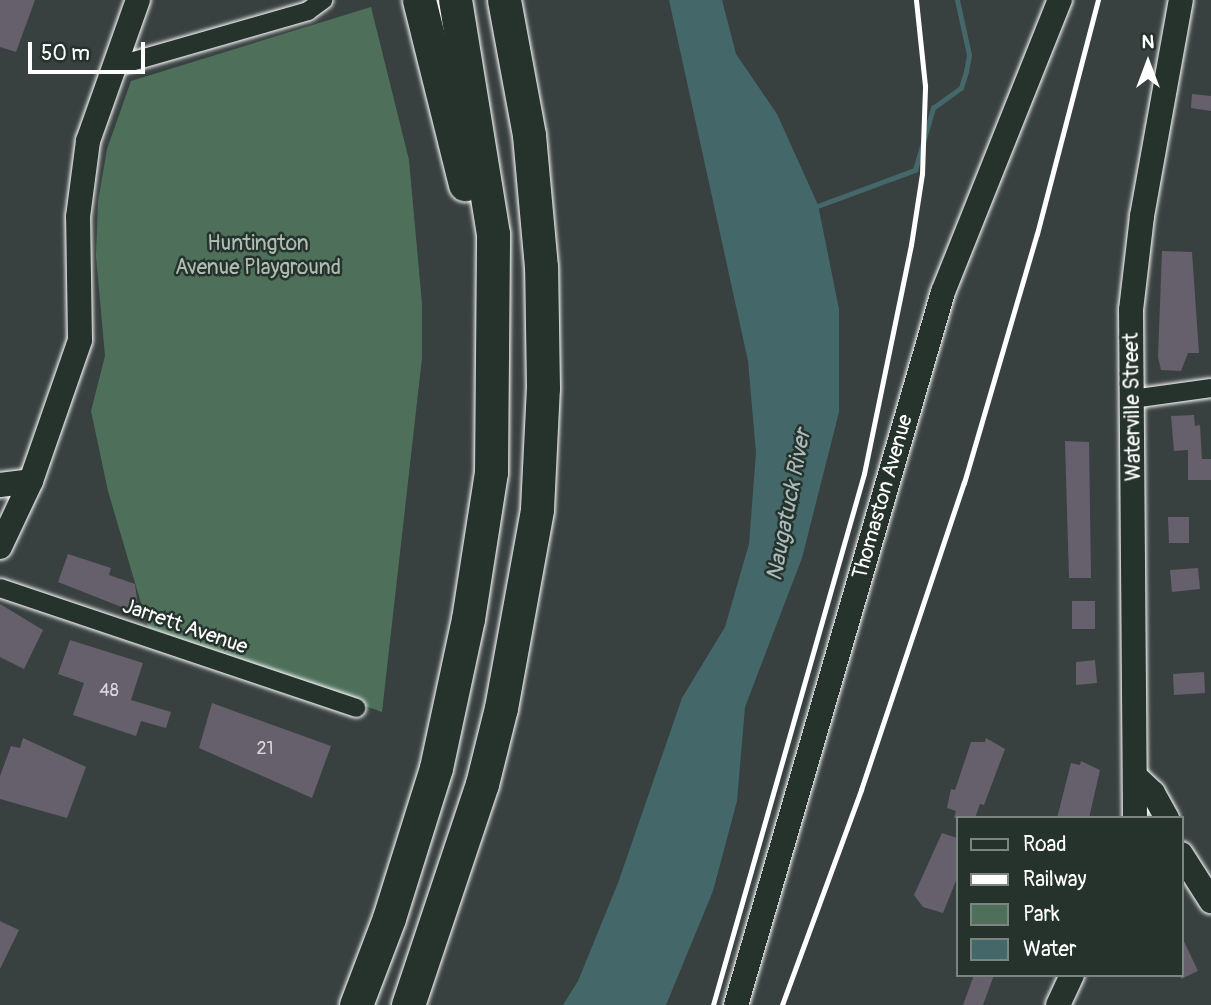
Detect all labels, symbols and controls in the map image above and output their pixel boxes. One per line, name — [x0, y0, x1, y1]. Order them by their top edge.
scale bar — [32, 28, 149, 72]
north arrow — [1113, 28, 1183, 98]
text: N — [1142, 30, 1154, 54]
text: 50 m — [41, 40, 90, 67]
park label: Huntington Avenue Playground — [175, 231, 341, 281]
street label: Waterville Street — [1119, 333, 1147, 481]
street label: Thomaston Avenue — [847, 412, 919, 582]
water label: Naugatuck River — [761, 427, 817, 583]
street label: Jarrett Avenue — [119, 594, 251, 660]
house number: 48 — [99, 680, 119, 702]
house number: 21 — [256, 738, 274, 760]
legend — [956, 816, 1183, 977]
text: Road — [1023, 831, 1067, 858]
text: Railway — [1023, 866, 1087, 893]
text: Park — [1023, 901, 1060, 928]
text: Water — [1023, 936, 1076, 963]

